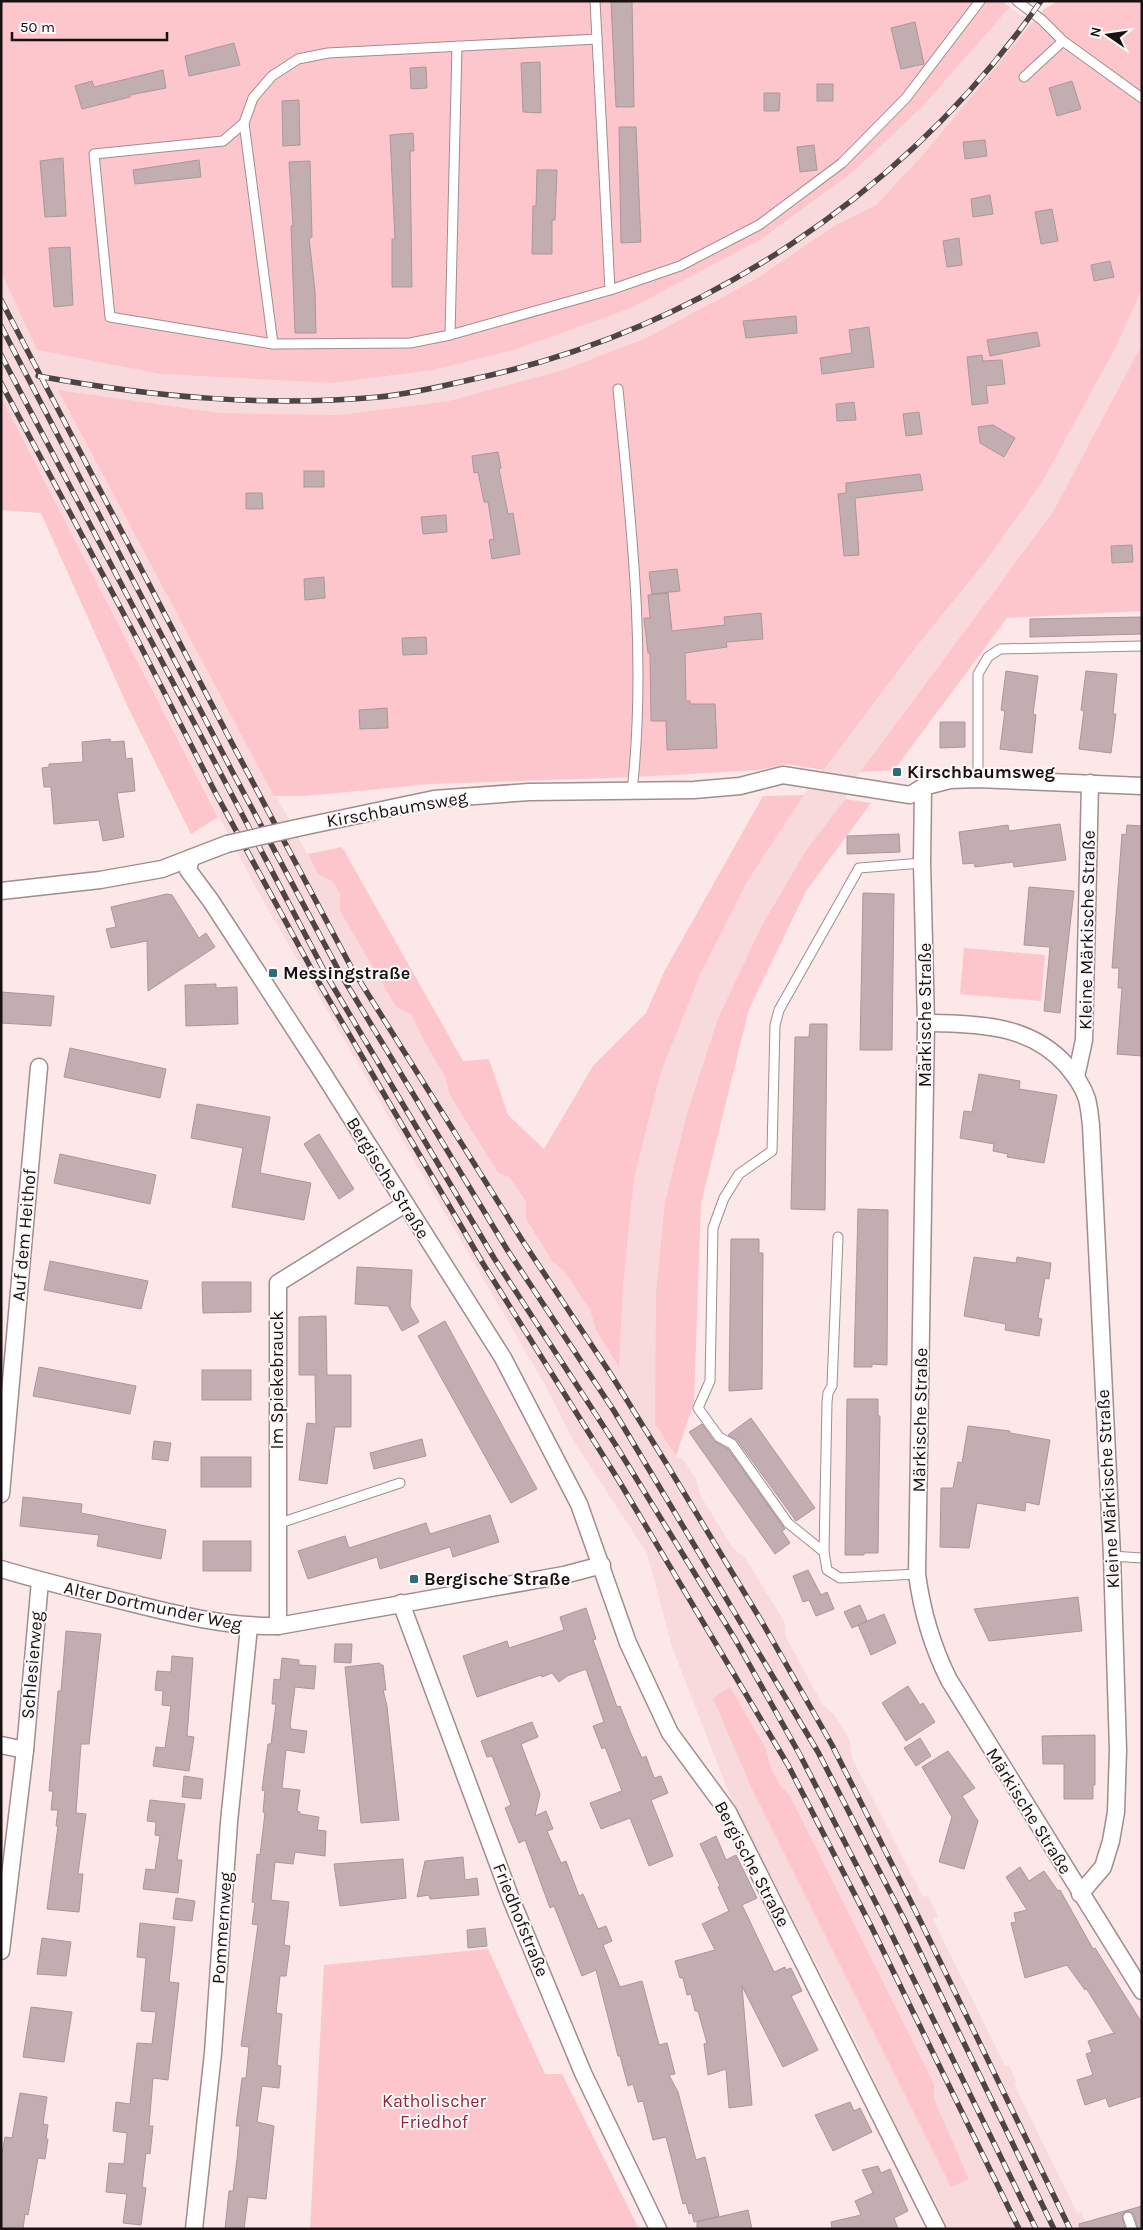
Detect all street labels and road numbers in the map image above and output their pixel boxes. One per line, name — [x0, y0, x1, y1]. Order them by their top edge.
street label: Kirschbaumsweg — [325, 786, 469, 832]
street label: Kleine Märkische Straße — [1074, 830, 1100, 1030]
street label: Märkische Straße — [914, 943, 936, 1087]
street label: Bergische Straße — [342, 1113, 434, 1243]
street label: Auf dem Heithof — [7, 1167, 41, 1302]
street label: Im Spiekebrauck — [266, 1311, 288, 1449]
street label: Märkische Straße — [908, 1347, 932, 1493]
street label: Kleine Märkische Straße — [1092, 1389, 1124, 1589]
street label: Alter Dortmunder Weg — [62, 1576, 244, 1636]
street label: Schlesierweg — [16, 1610, 48, 1720]
street label: Märkische Straße — [981, 1744, 1077, 1878]
street label: Bergische Straße — [710, 1797, 794, 1931]
street label: Friedhofstraße — [488, 1860, 554, 1980]
street label: Pommernweg — [207, 1871, 237, 1985]

